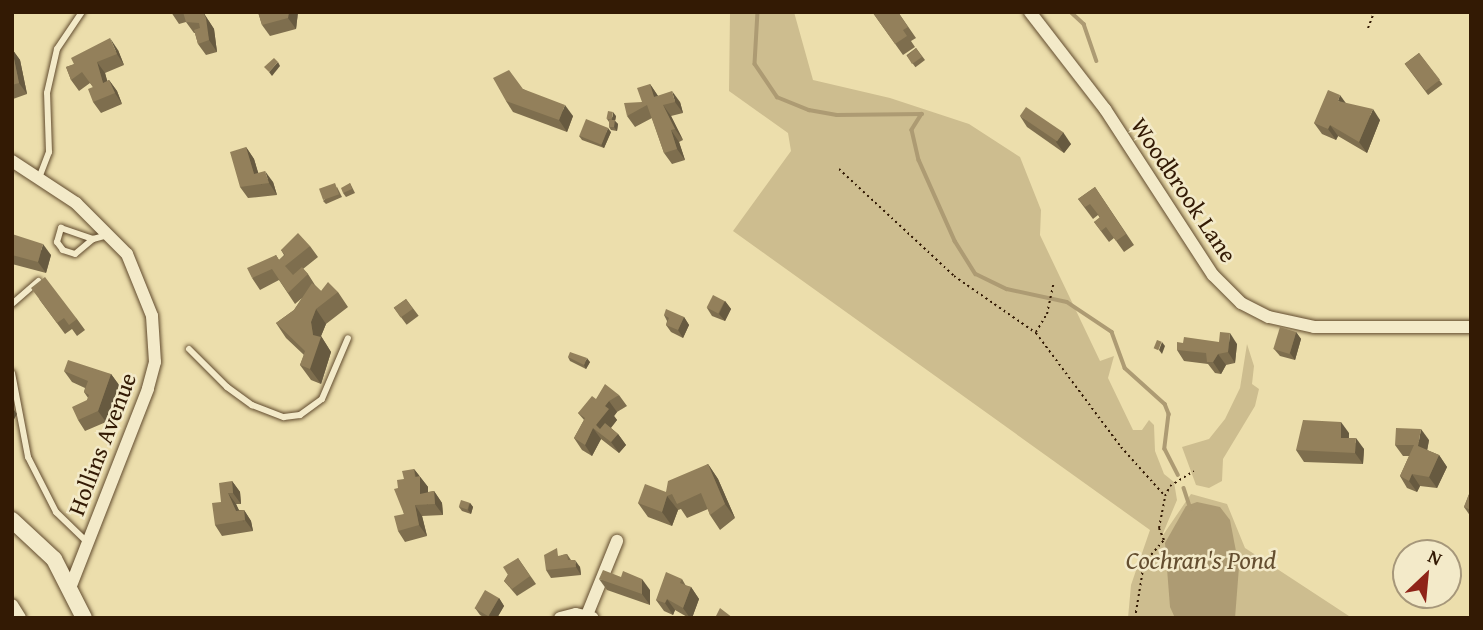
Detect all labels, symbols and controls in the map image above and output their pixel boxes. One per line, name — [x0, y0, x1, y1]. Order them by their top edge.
street label: Woodbrook Lane — [1125, 112, 1243, 268]
street label: Hollins Avenue — [62, 369, 142, 519]
north arrow — [1392, 539, 1462, 609]
text: N — [1423, 542, 1447, 572]
water label: Cochran's Pond — [1126, 544, 1276, 576]

